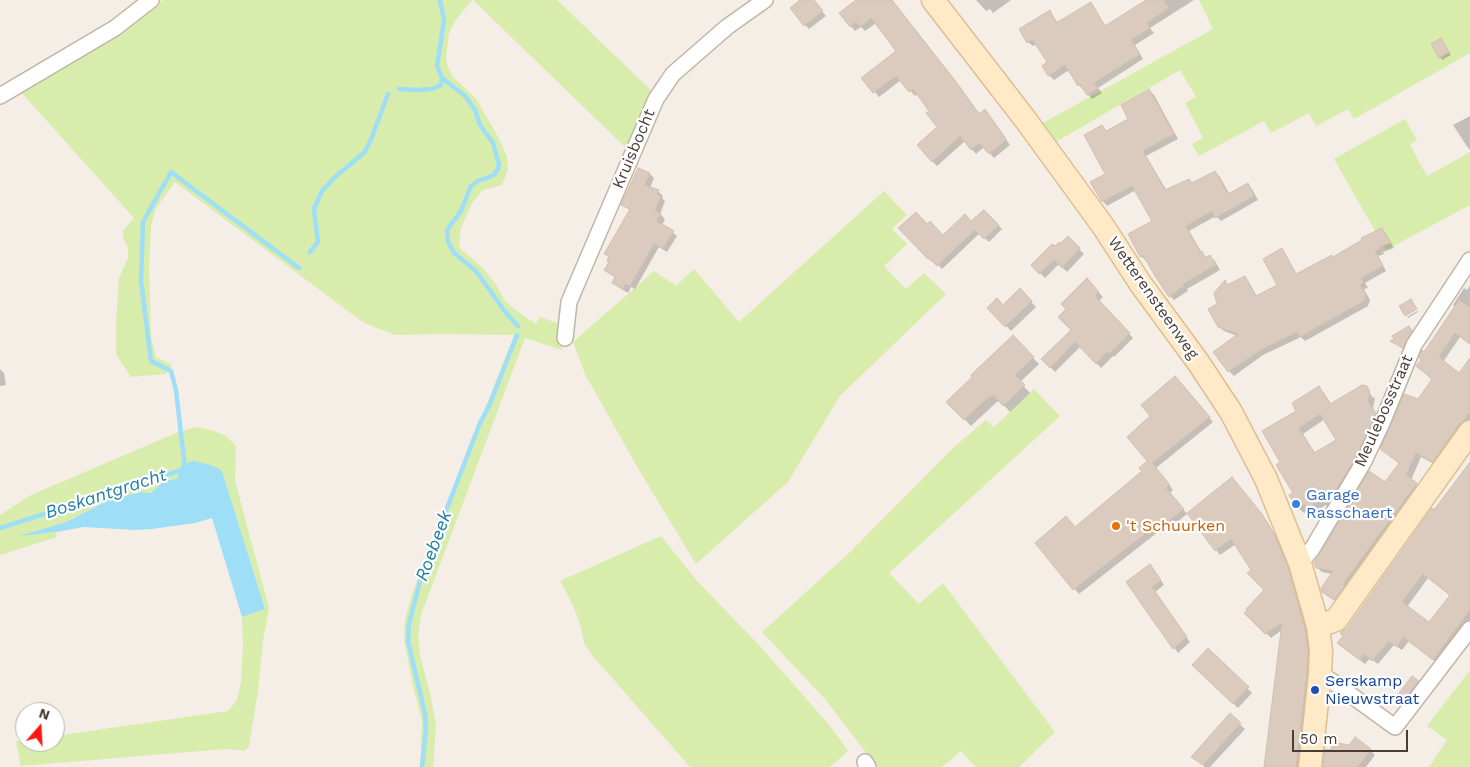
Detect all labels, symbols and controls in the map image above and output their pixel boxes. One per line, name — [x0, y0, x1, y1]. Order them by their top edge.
street label: Kruisbocht — [609, 106, 659, 192]
street label: Wetterensteenweg — [1104, 233, 1202, 363]
street label: Meulebosstraat — [1351, 352, 1417, 470]
water label: Boskantgracht — [43, 464, 169, 524]
place label: Garage Rasschaert — [1306, 485, 1392, 523]
marker: Garage Rasschaert — [1290, 498, 1302, 510]
water label: Roebeek — [411, 508, 457, 584]
place label: 't Schuurken — [1126, 516, 1225, 536]
marker: 't Schuurken — [1110, 520, 1122, 532]
place label: Serskamp Nieuwstraat — [1325, 671, 1419, 709]
marker: Serskamp Nieuwstraat — [1309, 684, 1321, 696]
north arrow — [15, 702, 65, 752]
text: N — [37, 705, 52, 723]
scale bar — [1295, 720, 1411, 752]
text: 50 m — [1300, 730, 1337, 748]

